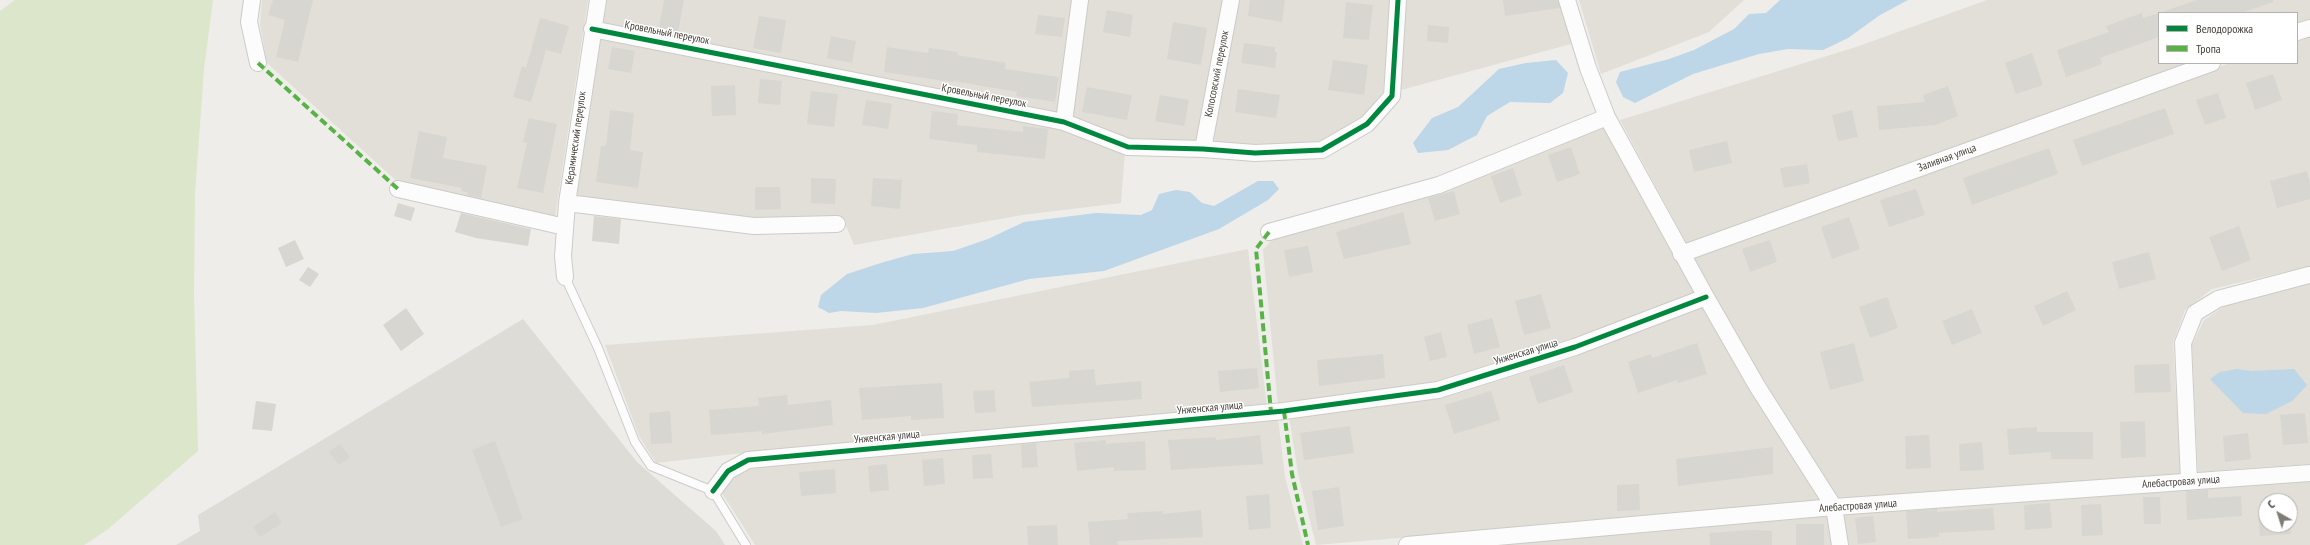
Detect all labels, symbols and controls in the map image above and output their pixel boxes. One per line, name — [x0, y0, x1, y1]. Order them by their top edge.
legend — [2158, 12, 2298, 64]
street label: Кровельный переулок — [623, 18, 711, 48]
text: Велодорожка — [2196, 21, 2253, 36]
street label: Копосовский переулок — [1202, 29, 1232, 119]
text: Тропа — [2196, 41, 2221, 56]
street label: Кровельный переулок — [940, 81, 1028, 111]
street label: Керамический переулок — [563, 90, 589, 186]
street label: Заливная улица — [1916, 141, 1978, 175]
street label: Унженская улица — [1492, 336, 1560, 368]
street label: Унженская улица — [1176, 399, 1244, 417]
street label: Унженская улица — [853, 428, 921, 446]
street label: Алебастровая улица — [2142, 473, 2220, 491]
north arrow — [2258, 493, 2298, 533]
street label: Алебастровая улица — [1819, 497, 1897, 515]
text: С — [2265, 497, 2277, 511]

